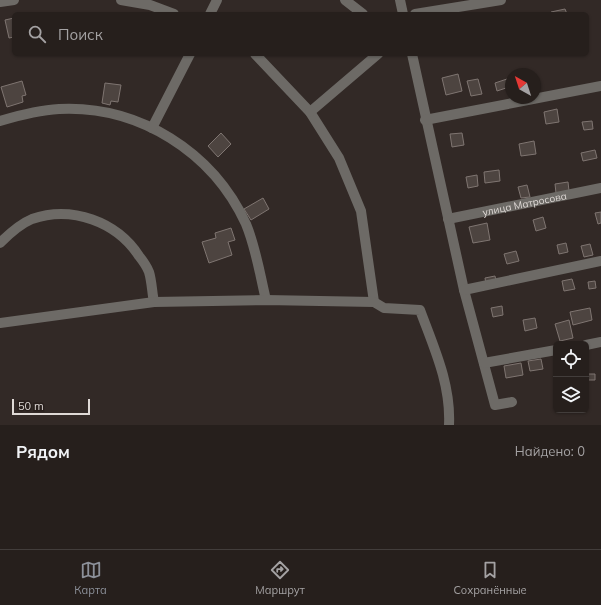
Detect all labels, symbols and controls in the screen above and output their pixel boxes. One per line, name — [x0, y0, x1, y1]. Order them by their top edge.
search box — [12, 12, 589, 56]
icon: search — [26, 23, 48, 45]
text: Поиск — [58, 25, 103, 44]
north arrow — [505, 68, 541, 104]
street label: улица Матросова — [481, 189, 568, 219]
map controls — [553, 341, 589, 413]
button: locate — [553, 341, 589, 377]
button: layers — [553, 377, 589, 413]
scale bar — [12, 397, 90, 416]
text: 50 m — [18, 399, 44, 413]
text: Рядом — [16, 441, 70, 462]
text: Найдено: 0 — [515, 443, 585, 459]
tab: Карта — [74, 559, 107, 597]
tab: Маршрут — [255, 559, 305, 597]
tab: Сохранённые — [453, 559, 527, 597]

